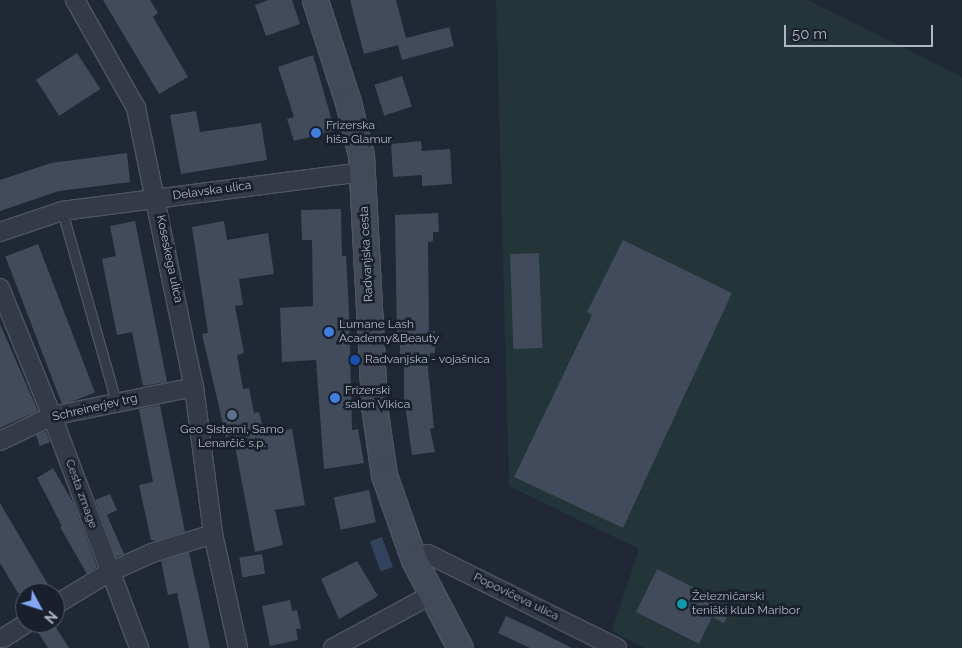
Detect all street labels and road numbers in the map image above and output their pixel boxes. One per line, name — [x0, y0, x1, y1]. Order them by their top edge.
street label: Delavska ulica — [172, 178, 252, 204]
street label: Radvanjska cesta — [357, 206, 377, 302]
street label: Koseskega ulica — [153, 214, 185, 304]
street label: Schreinerjev trg — [51, 391, 139, 425]
street label: Cesta zmage — [62, 457, 100, 531]
street label: Popovičeva ulica — [471, 570, 561, 624]

